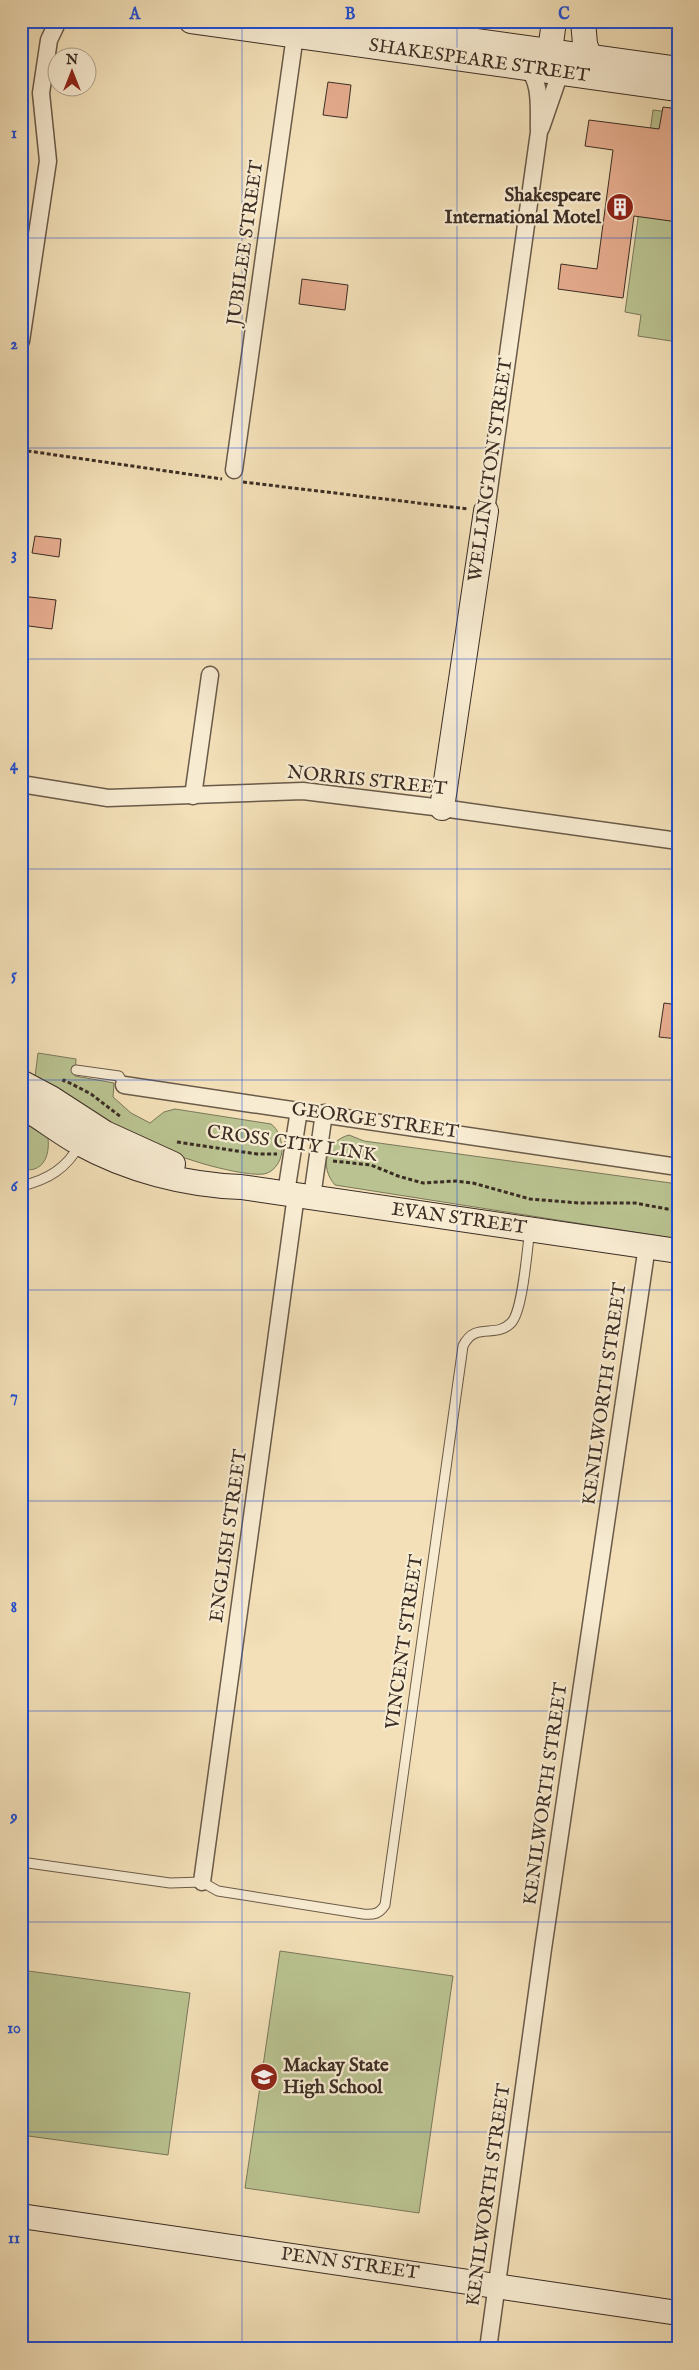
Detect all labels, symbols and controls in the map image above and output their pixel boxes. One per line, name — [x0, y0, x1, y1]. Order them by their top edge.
text: A — [129, 5, 142, 25]
text: B — [345, 5, 356, 25]
text: C — [558, 5, 570, 25]
street label: SHAKESPEARE STREET — [367, 34, 591, 88]
north arrow — [48, 48, 98, 98]
text: N — [65, 51, 78, 69]
text: 1 — [11, 124, 17, 144]
street label: JUBILEE STREET — [222, 159, 269, 329]
place label: Shakespeare International Motel — [444, 184, 602, 230]
building icon: Shakespeare International Motel — [605, 192, 635, 222]
text: 2 — [10, 335, 18, 355]
street label: WELLINGTON STREET — [463, 357, 519, 583]
text: 3 — [11, 545, 17, 565]
text: 4 — [10, 756, 19, 776]
street label: NORRIS STREET — [286, 761, 448, 801]
text: 5 — [11, 966, 17, 986]
street label: GEORGE STREET — [290, 1097, 460, 1145]
street label: CROSS CITY LINK — [205, 1120, 379, 1168]
text: 6 — [11, 1177, 19, 1197]
street label: EVAN STREET — [390, 1198, 528, 1240]
street label: KENILWORTH STREET — [577, 1281, 633, 1507]
text: 7 — [10, 1387, 18, 1407]
street label: ENGLISH STREET — [205, 1448, 253, 1624]
street label: VINCENT STREET — [381, 1553, 429, 1732]
text: 8 — [11, 1598, 17, 1618]
street label: KENILWORTH STREET — [518, 1681, 574, 1907]
text: 9 — [10, 1808, 18, 1828]
text: 10 — [7, 2019, 21, 2039]
place label: Mackay State High School — [283, 2054, 389, 2100]
school or university icon: Mackay State High School — [249, 2062, 279, 2092]
street label: KENILWORTH STREET — [461, 2082, 517, 2308]
text: 11 — [8, 2229, 20, 2249]
street label: PENN STREET — [279, 2242, 421, 2286]

